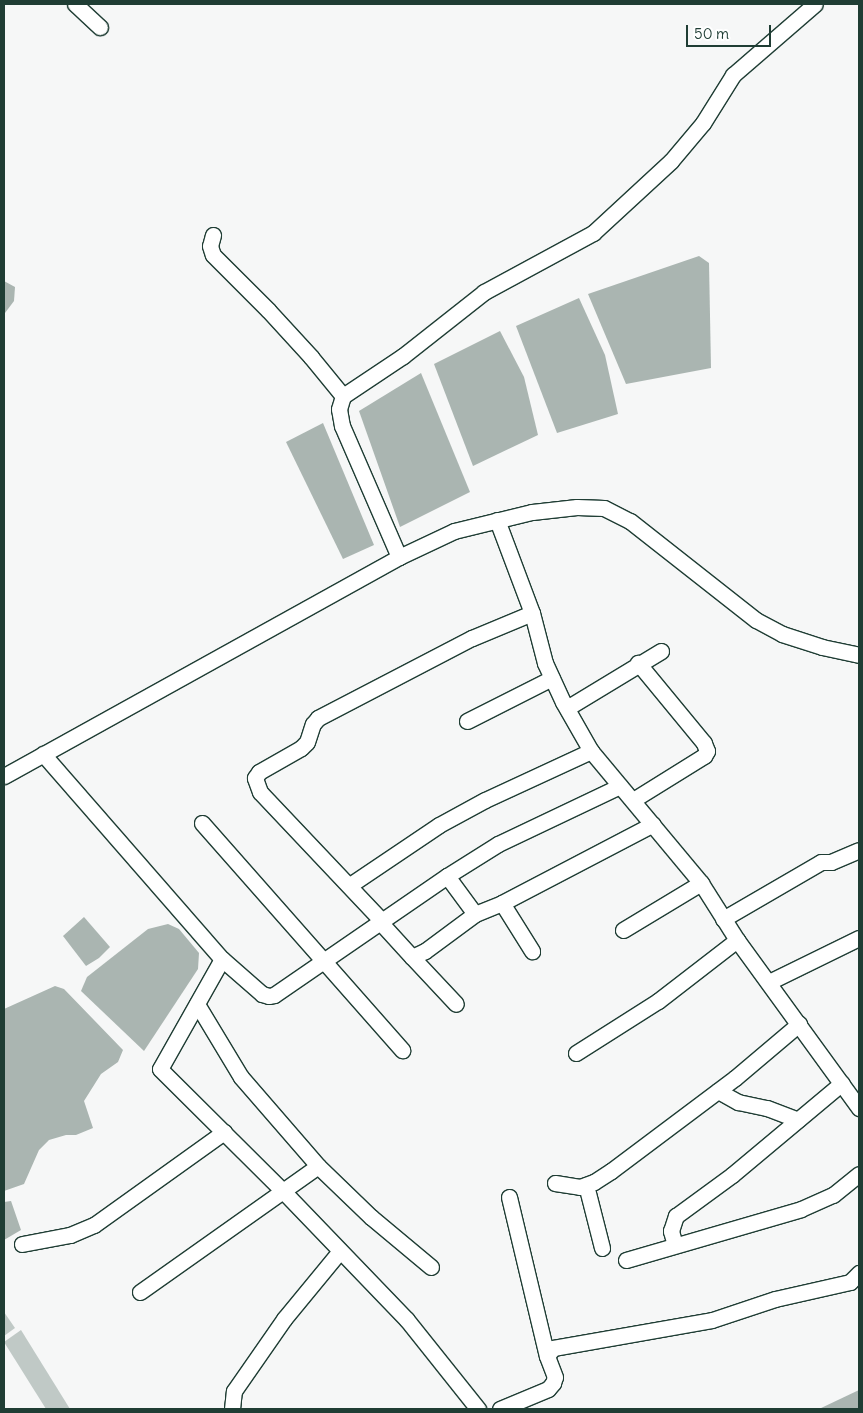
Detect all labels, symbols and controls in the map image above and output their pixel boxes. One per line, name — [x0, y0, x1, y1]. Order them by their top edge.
scale bar — [688, 15, 773, 47]
text: 50 m — [694, 24, 729, 43]

